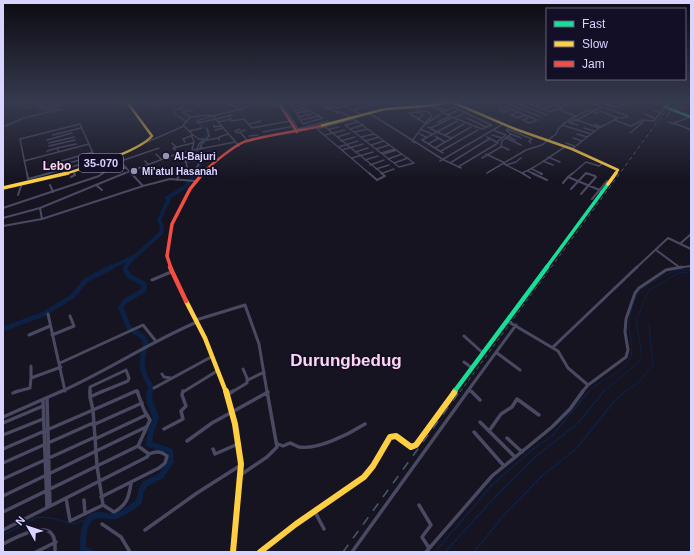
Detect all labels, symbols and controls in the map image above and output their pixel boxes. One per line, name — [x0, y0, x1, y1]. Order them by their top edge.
legend — [546, 8, 686, 80]
text: Fast — [582, 17, 606, 31]
text: Slow — [582, 37, 608, 51]
text: Jam — [582, 57, 605, 71]
marker: Al-Bajuri — [161, 151, 171, 161]
place label: Al-Bajuri — [174, 151, 216, 162]
road number: 35-070 — [79, 154, 123, 172]
district label: Lebo — [43, 159, 71, 173]
marker: Mi'atul Hasanah — [129, 166, 139, 176]
place label: Mi'atul Hasanah — [142, 166, 218, 177]
district label: Durungbedug — [290, 351, 402, 370]
north arrow — [8, 507, 48, 547]
text: N — [13, 514, 27, 528]

